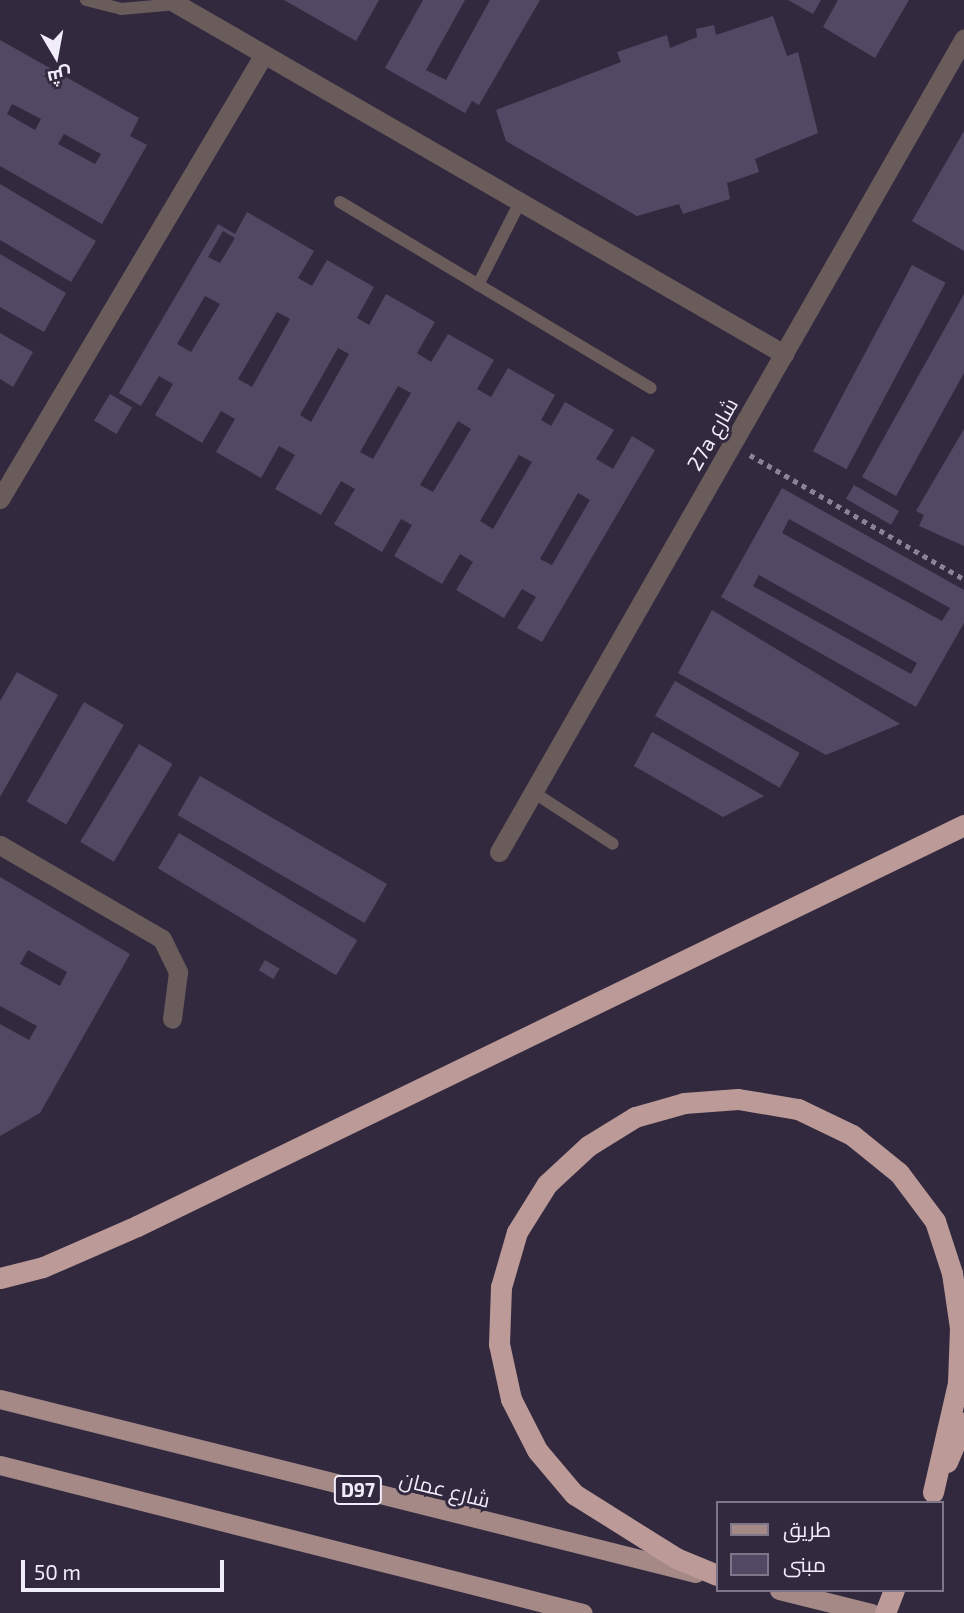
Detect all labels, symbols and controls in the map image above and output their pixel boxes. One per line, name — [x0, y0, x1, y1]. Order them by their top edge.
north arrow — [21, 21, 91, 91]
text: ش — [46, 64, 74, 91]
street label: 27a شارع — [681, 393, 743, 475]
street label: شارع عمان — [397, 1466, 493, 1512]
road number: D97 — [334, 1474, 382, 1506]
legend — [716, 1501, 943, 1592]
text: طريق — [783, 1516, 831, 1541]
scale bar — [24, 1546, 228, 1590]
text: مبنى — [783, 1551, 826, 1576]
text: 50 m — [34, 1559, 81, 1584]

